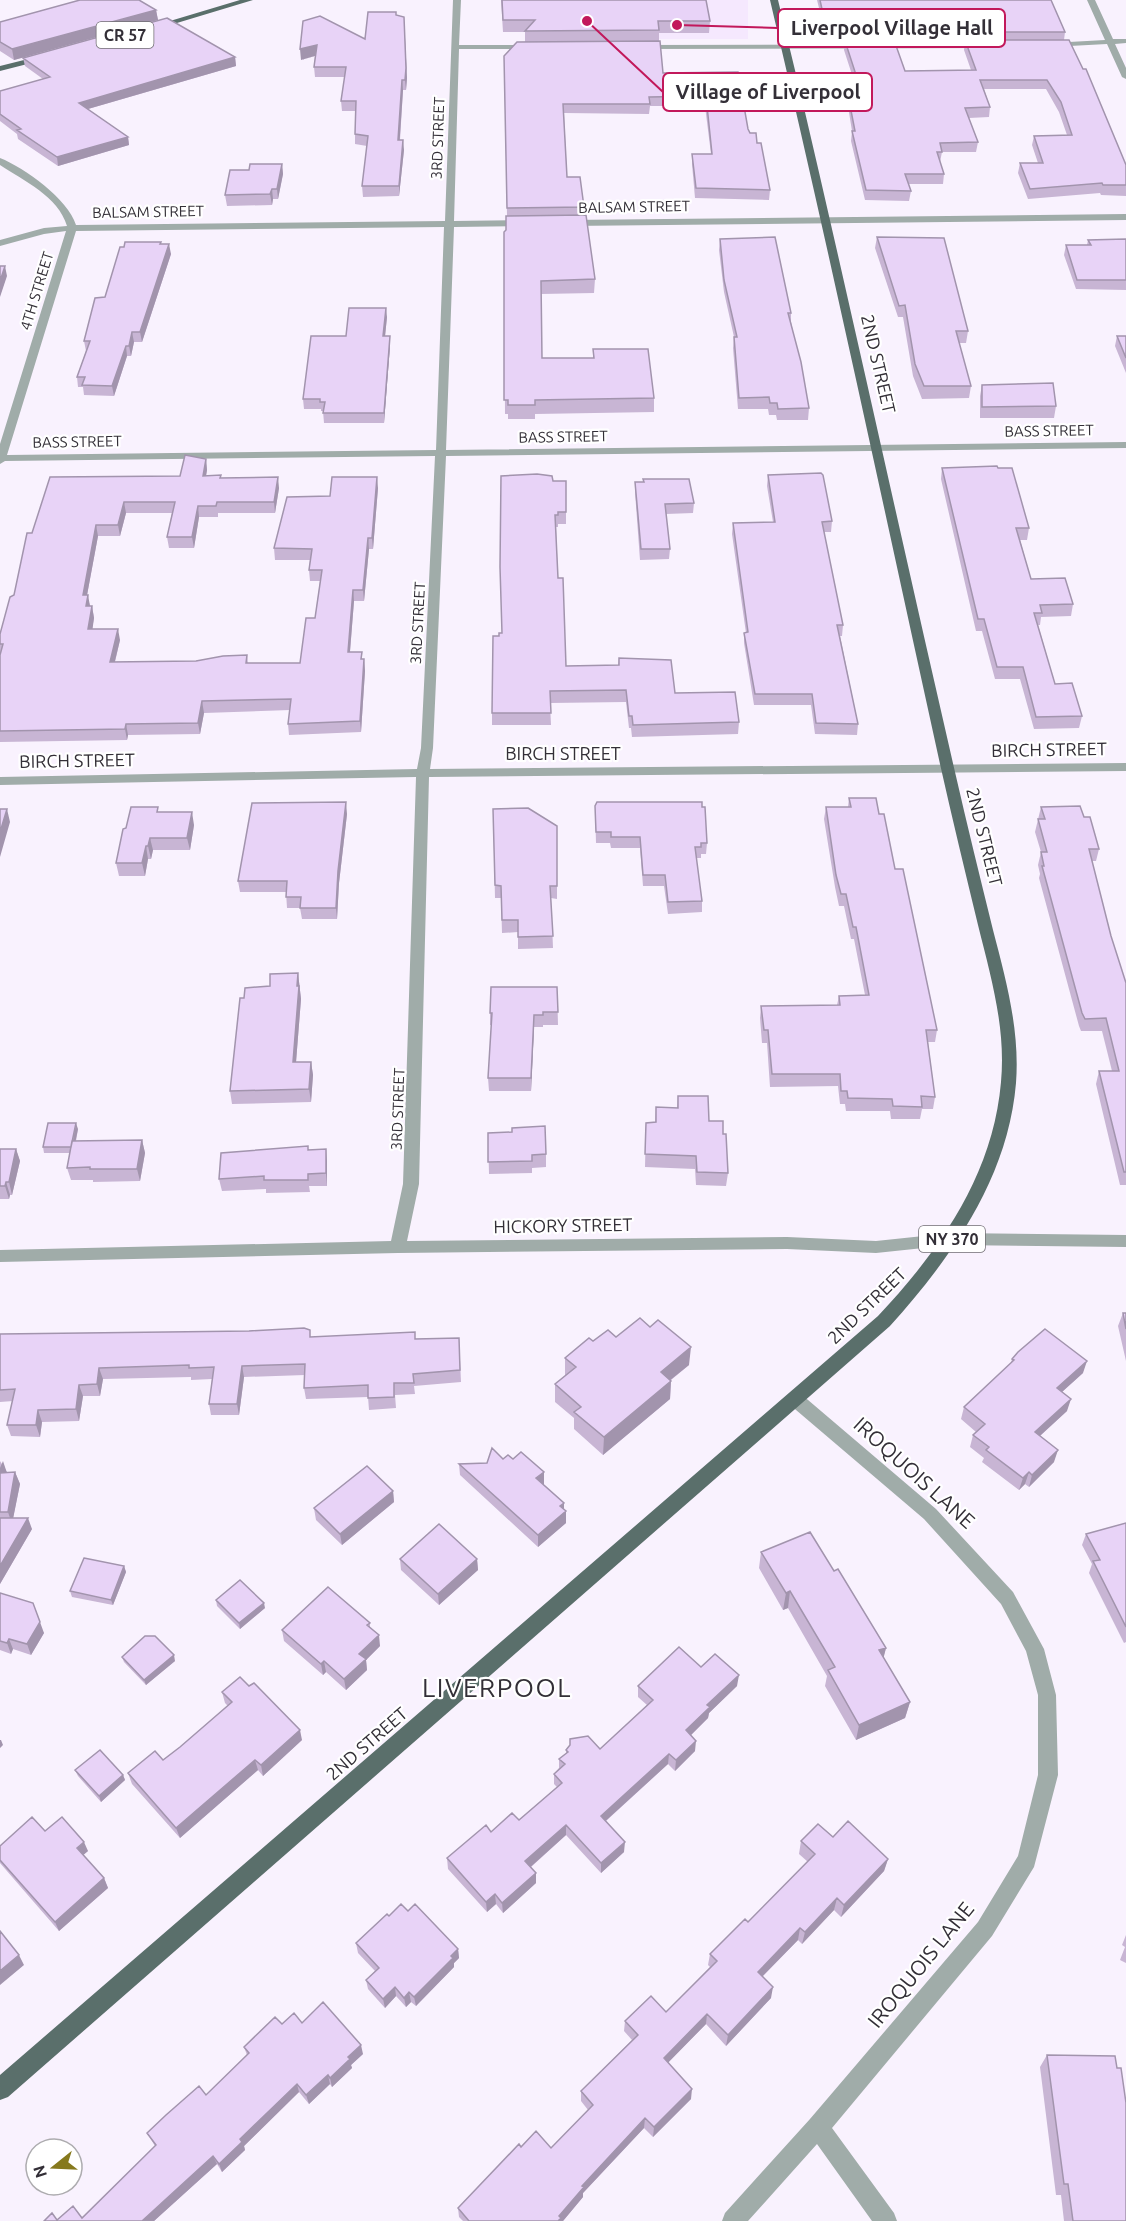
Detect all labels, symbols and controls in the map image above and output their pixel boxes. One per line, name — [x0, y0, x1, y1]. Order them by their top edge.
callout: Liverpool Village Hall — [778, 9, 1005, 47]
text: Liverpool Village Hall — [791, 16, 993, 39]
road number: CR 57 — [96, 22, 154, 48]
callout: Village of Liverpool — [663, 73, 872, 111]
text: Village of Liverpool — [675, 80, 861, 103]
street label: 3RD STREET — [428, 96, 447, 180]
street label: BALSAM STREET — [578, 197, 691, 216]
street label: BALSAM STREET — [92, 202, 205, 221]
street label: 4TH STREET — [16, 249, 57, 332]
street label: 2ND STREET — [858, 312, 900, 415]
street label: BASS STREET — [1004, 421, 1094, 440]
street label: BASS STREET — [518, 427, 608, 446]
street label: BASS STREET — [32, 432, 122, 451]
street label: 3RD STREET — [407, 581, 428, 665]
street label: BIRCH STREET — [991, 738, 1107, 760]
street label: BIRCH STREET — [505, 743, 621, 763]
street label: BIRCH STREET — [19, 749, 135, 771]
street label: 2ND STREET — [963, 785, 1007, 888]
street label: 3RD STREET — [388, 1067, 407, 1151]
street label: HICKORY STREET — [493, 1214, 633, 1236]
road number: NY 370 — [919, 1226, 985, 1252]
street label: 2ND STREET — [823, 1263, 909, 1347]
street label: IROQUOIS LANE — [849, 1412, 980, 1533]
district label: LIVERPOOL — [422, 1673, 572, 1702]
street label: 2ND STREET — [322, 1703, 411, 1784]
street label: IROQUOIS LANE — [862, 1897, 978, 2032]
north arrow — [24, 2137, 84, 2197]
text: N — [29, 2163, 50, 2180]

